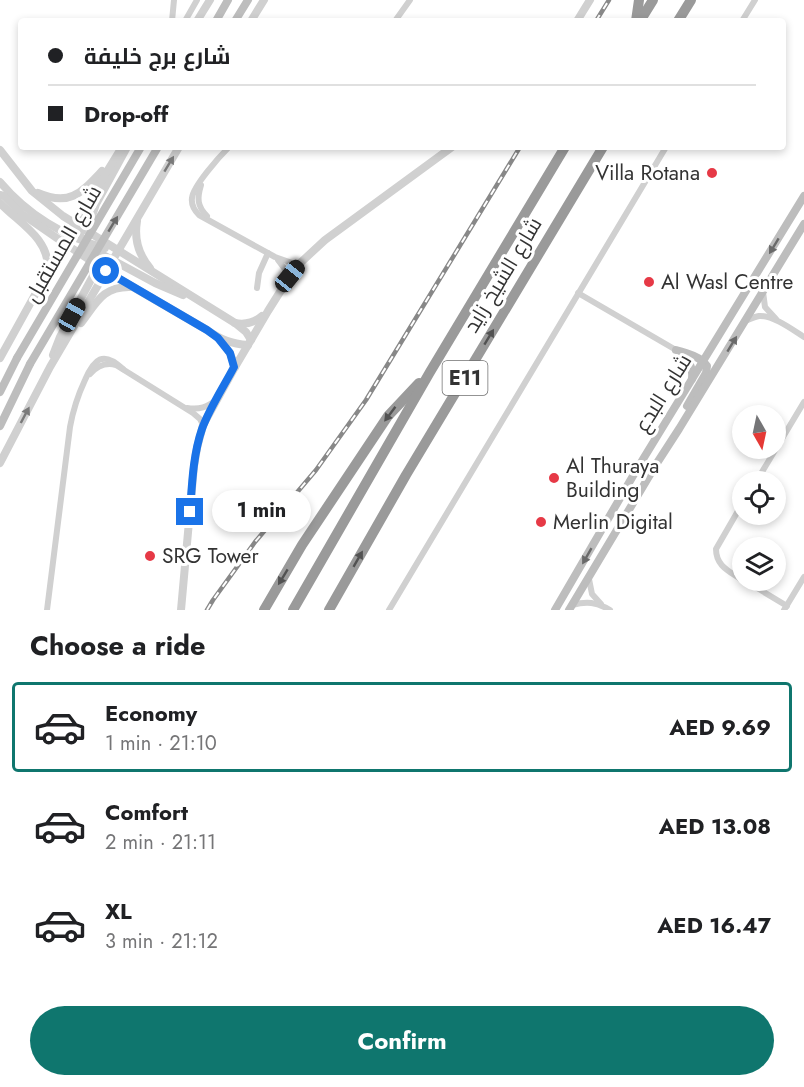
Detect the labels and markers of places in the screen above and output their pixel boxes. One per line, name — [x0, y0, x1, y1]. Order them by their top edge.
place label: Villa Rotana — [595, 158, 700, 188]
marker: Villa Rotana — [705, 166, 719, 180]
place label: Al Wasl Centre — [661, 267, 794, 297]
marker: Al Wasl Centre — [642, 275, 656, 289]
place label: Al Thuraya Building — [566, 451, 659, 505]
marker: Al Thuraya Building — [547, 471, 561, 485]
place label: Merlin Digital — [553, 507, 673, 537]
marker: Merlin Digital — [534, 515, 548, 529]
place label: SRG Tower — [162, 541, 259, 571]
marker: SRG Tower — [143, 549, 157, 563]

